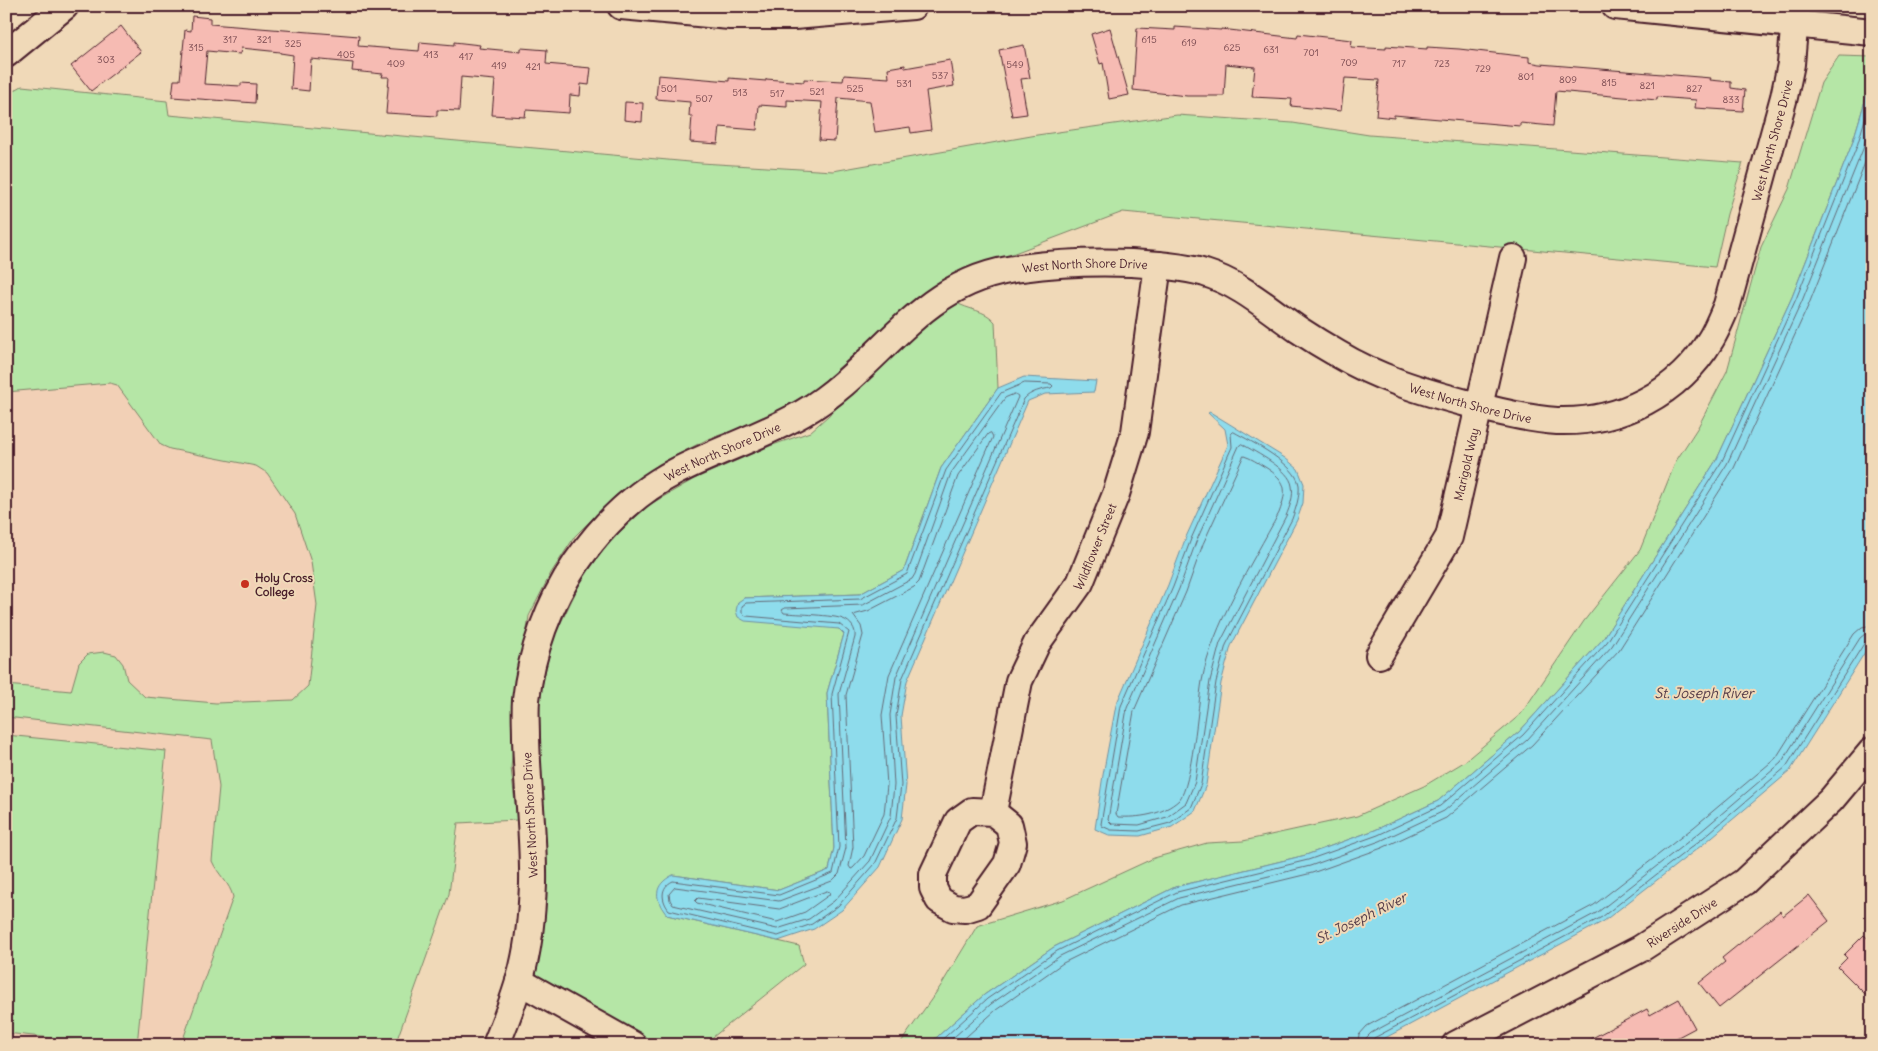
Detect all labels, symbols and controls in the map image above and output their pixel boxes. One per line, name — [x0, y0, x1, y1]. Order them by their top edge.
house number: 317 — [223, 33, 237, 46]
house number: 321 — [256, 33, 272, 46]
house number: 615 — [1141, 33, 1157, 46]
house number: 619 — [1181, 36, 1197, 49]
house number: 325 — [285, 37, 302, 50]
house number: 315 — [188, 41, 204, 54]
house number: 625 — [1224, 41, 1241, 54]
house number: 631 — [1263, 43, 1279, 56]
house number: 701 — [1303, 46, 1319, 59]
house number: 405 — [337, 48, 355, 61]
house number: 413 — [423, 48, 439, 61]
house number: 417 — [459, 50, 473, 63]
house number: 303 — [97, 53, 115, 66]
house number: 709 — [1340, 56, 1358, 69]
house number: 409 — [387, 57, 405, 70]
house number: 717 — [1392, 57, 1406, 70]
house number: 723 — [1434, 57, 1450, 70]
house number: 549 — [1006, 58, 1024, 71]
house number: 419 — [491, 59, 507, 72]
house number: 421 — [525, 60, 541, 73]
house number: 729 — [1475, 62, 1491, 75]
house number: 537 — [932, 69, 948, 82]
house number: 801 — [1518, 70, 1534, 83]
house number: 809 — [1559, 73, 1577, 86]
house number: 815 — [1601, 76, 1617, 89]
house number: 531 — [896, 77, 912, 90]
street label: West North Shore Drive — [1748, 78, 1795, 203]
house number: 821 — [1639, 79, 1655, 92]
house number: 501 — [661, 82, 677, 95]
house number: 525 — [847, 82, 864, 95]
house number: 827 — [1686, 82, 1702, 95]
house number: 521 — [809, 85, 825, 98]
house number: 513 — [732, 86, 748, 99]
house number: 517 — [770, 87, 784, 100]
house number: 507 — [695, 92, 713, 105]
house number: 833 — [1722, 93, 1740, 106]
street label: West North Shore Drive — [1021, 255, 1148, 275]
street label: West North Shore Drive — [1407, 379, 1533, 426]
street label: West North Shore Drive — [661, 419, 783, 484]
street label: Marigold Way — [1450, 426, 1481, 502]
street label: Wildflower Street — [1070, 501, 1119, 593]
place label: Holy Cross College — [255, 570, 314, 600]
marker: Holy Cross College — [239, 578, 251, 590]
water label: St. Joseph River — [1655, 684, 1756, 702]
street label: West North Shore Drive — [519, 752, 541, 878]
water label: St. Joseph River — [1313, 887, 1411, 948]
street label: Riverside Drive — [1644, 894, 1720, 950]

